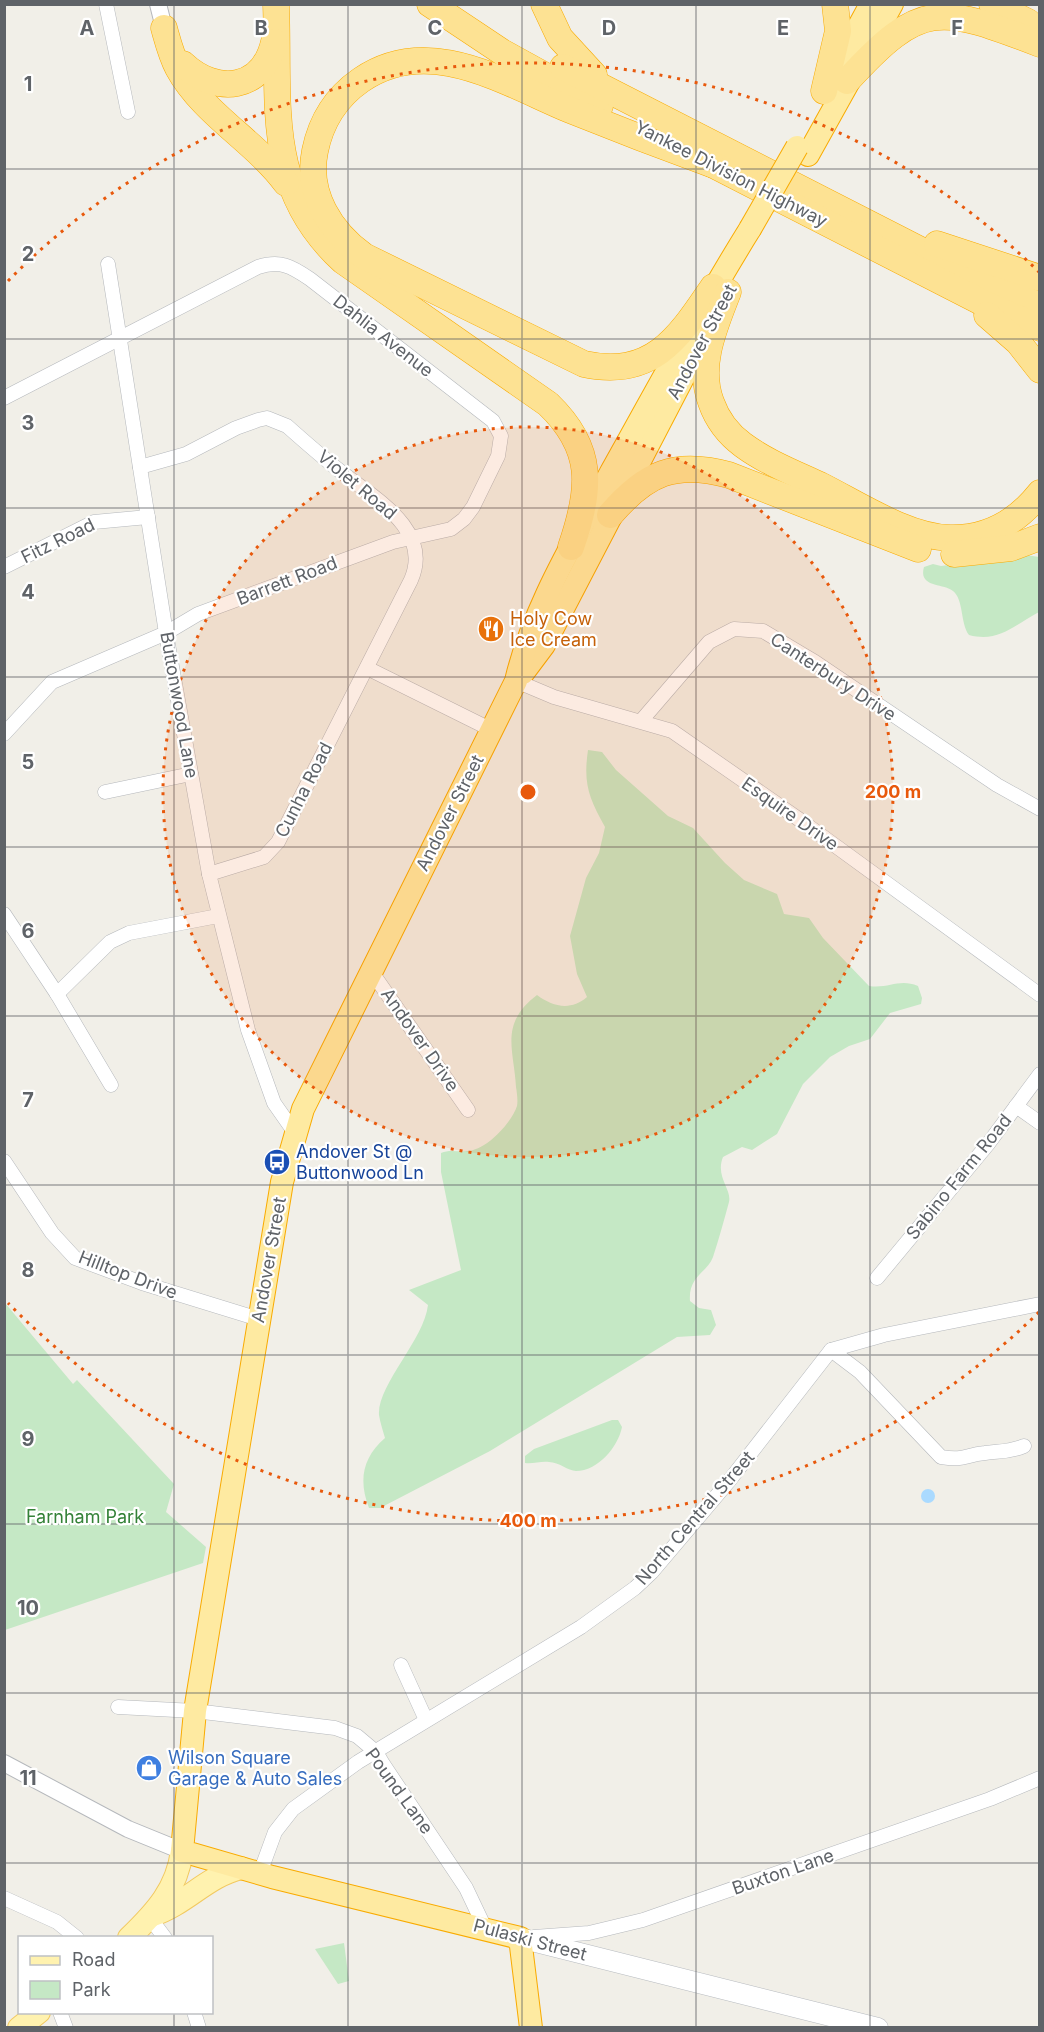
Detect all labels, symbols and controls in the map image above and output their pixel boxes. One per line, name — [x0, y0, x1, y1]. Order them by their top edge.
text: A — [80, 16, 95, 40]
text: B — [254, 16, 268, 40]
text: C — [428, 16, 442, 40]
text: D — [602, 16, 616, 40]
text: E — [777, 16, 789, 40]
text: F — [951, 16, 963, 40]
text: 1 — [24, 72, 32, 96]
street label: Yankee Division Highway — [631, 116, 831, 231]
text: 2 — [22, 242, 34, 266]
street label: Andover Street — [662, 280, 741, 403]
street label: Dahlia Avenue — [329, 290, 437, 381]
text: 3 — [22, 411, 34, 435]
street label: Violet Road — [313, 445, 401, 524]
street label: Fitz Road — [18, 514, 98, 567]
street label: Barrett Road — [234, 552, 340, 609]
text: 4 — [21, 580, 35, 604]
place label: Holy Cow Ice Cream — [510, 608, 597, 650]
restaurant icon: Holy Cow Ice Cream — [476, 614, 506, 644]
street label: Canterbury Drive — [766, 628, 900, 725]
street label: Buttonwood Lane — [156, 630, 203, 780]
street label: Cunha Road — [271, 739, 336, 841]
text: 5 — [22, 750, 34, 774]
street label: Andover Street — [411, 751, 488, 874]
street label: Esquire Drive — [738, 773, 843, 855]
text: 200 m — [865, 781, 921, 802]
centre of rings — [518, 782, 538, 802]
text: 6 — [22, 919, 35, 943]
street label: Andover Drive — [377, 984, 464, 1095]
text: 7 — [22, 1088, 34, 1112]
street label: Sabino Farm Road — [902, 1110, 1016, 1244]
place label: Andover St @ Buttonwood Ln — [296, 1141, 424, 1183]
bus stop icon: Andover St @ Buttonwood Ln — [262, 1147, 292, 1177]
street label: Andover Street — [247, 1195, 290, 1324]
street label: Hilltop Drive — [76, 1246, 180, 1303]
text: 8 — [21, 1258, 35, 1282]
text: 9 — [22, 1427, 35, 1451]
street label: North Central Street — [631, 1446, 758, 1589]
park label: Farnham Park — [26, 1506, 144, 1527]
text: 400 m — [499, 1510, 557, 1531]
text: 10 — [17, 1596, 39, 1620]
street label: Pound Lane — [361, 1744, 438, 1838]
place label: Wilson Square Garage & Auto Sales — [168, 1747, 342, 1789]
shop icon: Wilson Square Garage & Auto Sales — [134, 1753, 164, 1783]
text: 11 — [19, 1766, 37, 1790]
street label: Buxton Lane — [729, 1844, 836, 1899]
street label: Pulaski Street — [471, 1914, 589, 1965]
legend — [18, 1936, 213, 2014]
text: Road — [72, 1949, 115, 1970]
text: Park — [72, 1979, 111, 2000]

